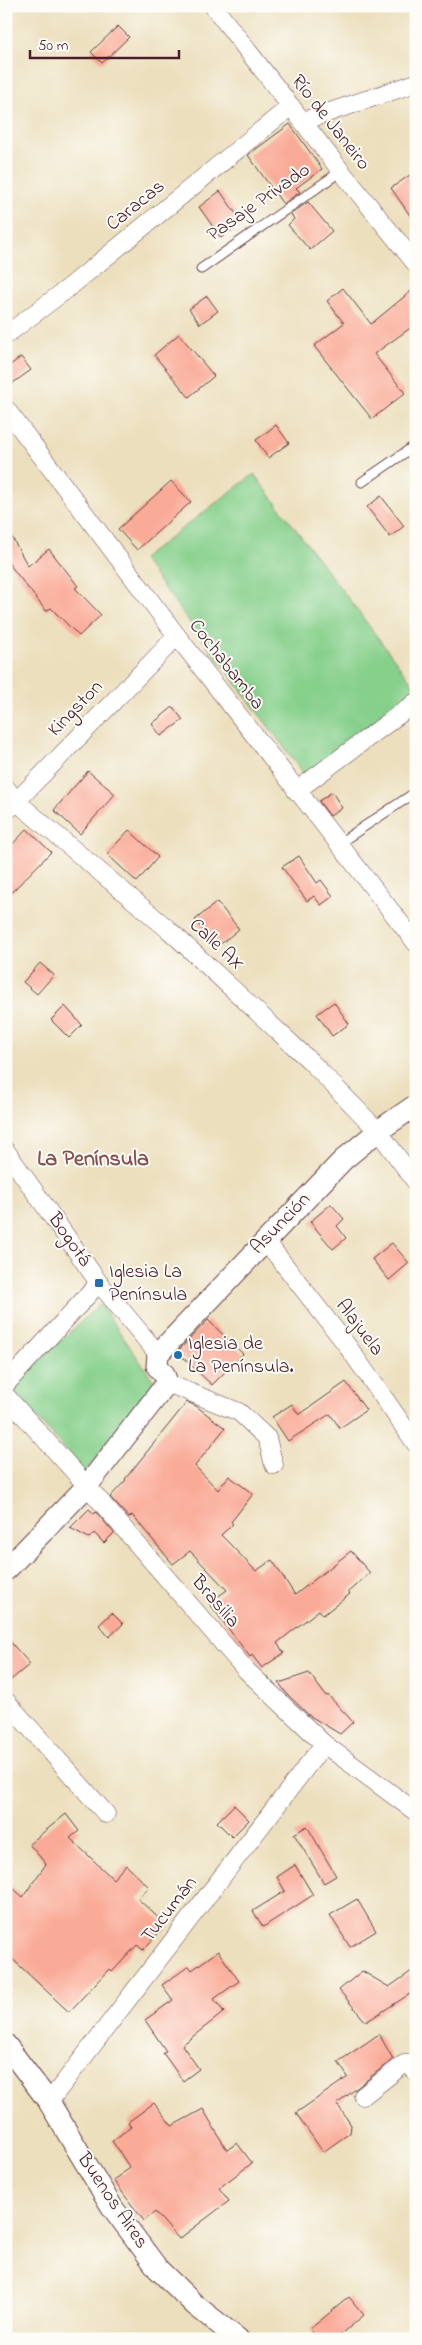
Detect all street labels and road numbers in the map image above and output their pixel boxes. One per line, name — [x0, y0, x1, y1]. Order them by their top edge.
street label: Río de Janeiro — [283, 69, 377, 177]
street label: Pasaje Privado — [201, 157, 317, 249]
street label: Caracas — [100, 173, 172, 239]
street label: Cochabamba — [181, 613, 271, 717]
street label: Kingston — [41, 674, 111, 745]
street label: Calle AX — [182, 912, 250, 979]
street label: Asunción — [244, 1186, 318, 1262]
street label: Bogotá — [38, 1206, 98, 1274]
street label: Alajuela — [328, 1293, 390, 1363]
street label: Brasilia — [183, 1568, 246, 1635]
street label: Tucumán — [135, 1870, 205, 1949]
street label: Buenos Aires — [69, 2146, 155, 2255]

